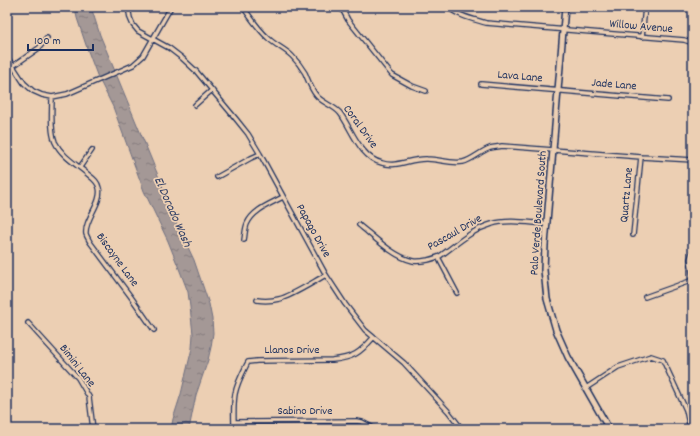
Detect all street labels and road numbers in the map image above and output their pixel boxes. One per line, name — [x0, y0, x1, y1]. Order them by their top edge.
street label: Willow Avenue — [609, 16, 673, 38]
street label: Lava Lane — [497, 67, 543, 87]
street label: Jade Lane — [591, 75, 637, 95]
street label: Coral Drive — [338, 102, 382, 152]
street label: Palo Verde Boulevard South — [526, 150, 552, 276]
street label: Quartz Lane — [616, 167, 638, 223]
street label: Papago Drive — [291, 201, 335, 261]
street label: Pascaul Drive — [425, 211, 485, 255]
street label: Biscayne Lane — [92, 229, 142, 291]
street label: Bimini Lane — [55, 341, 99, 391]
street label: Llanos Drive — [264, 342, 320, 359]
street label: Sabino Drive — [277, 403, 333, 420]

